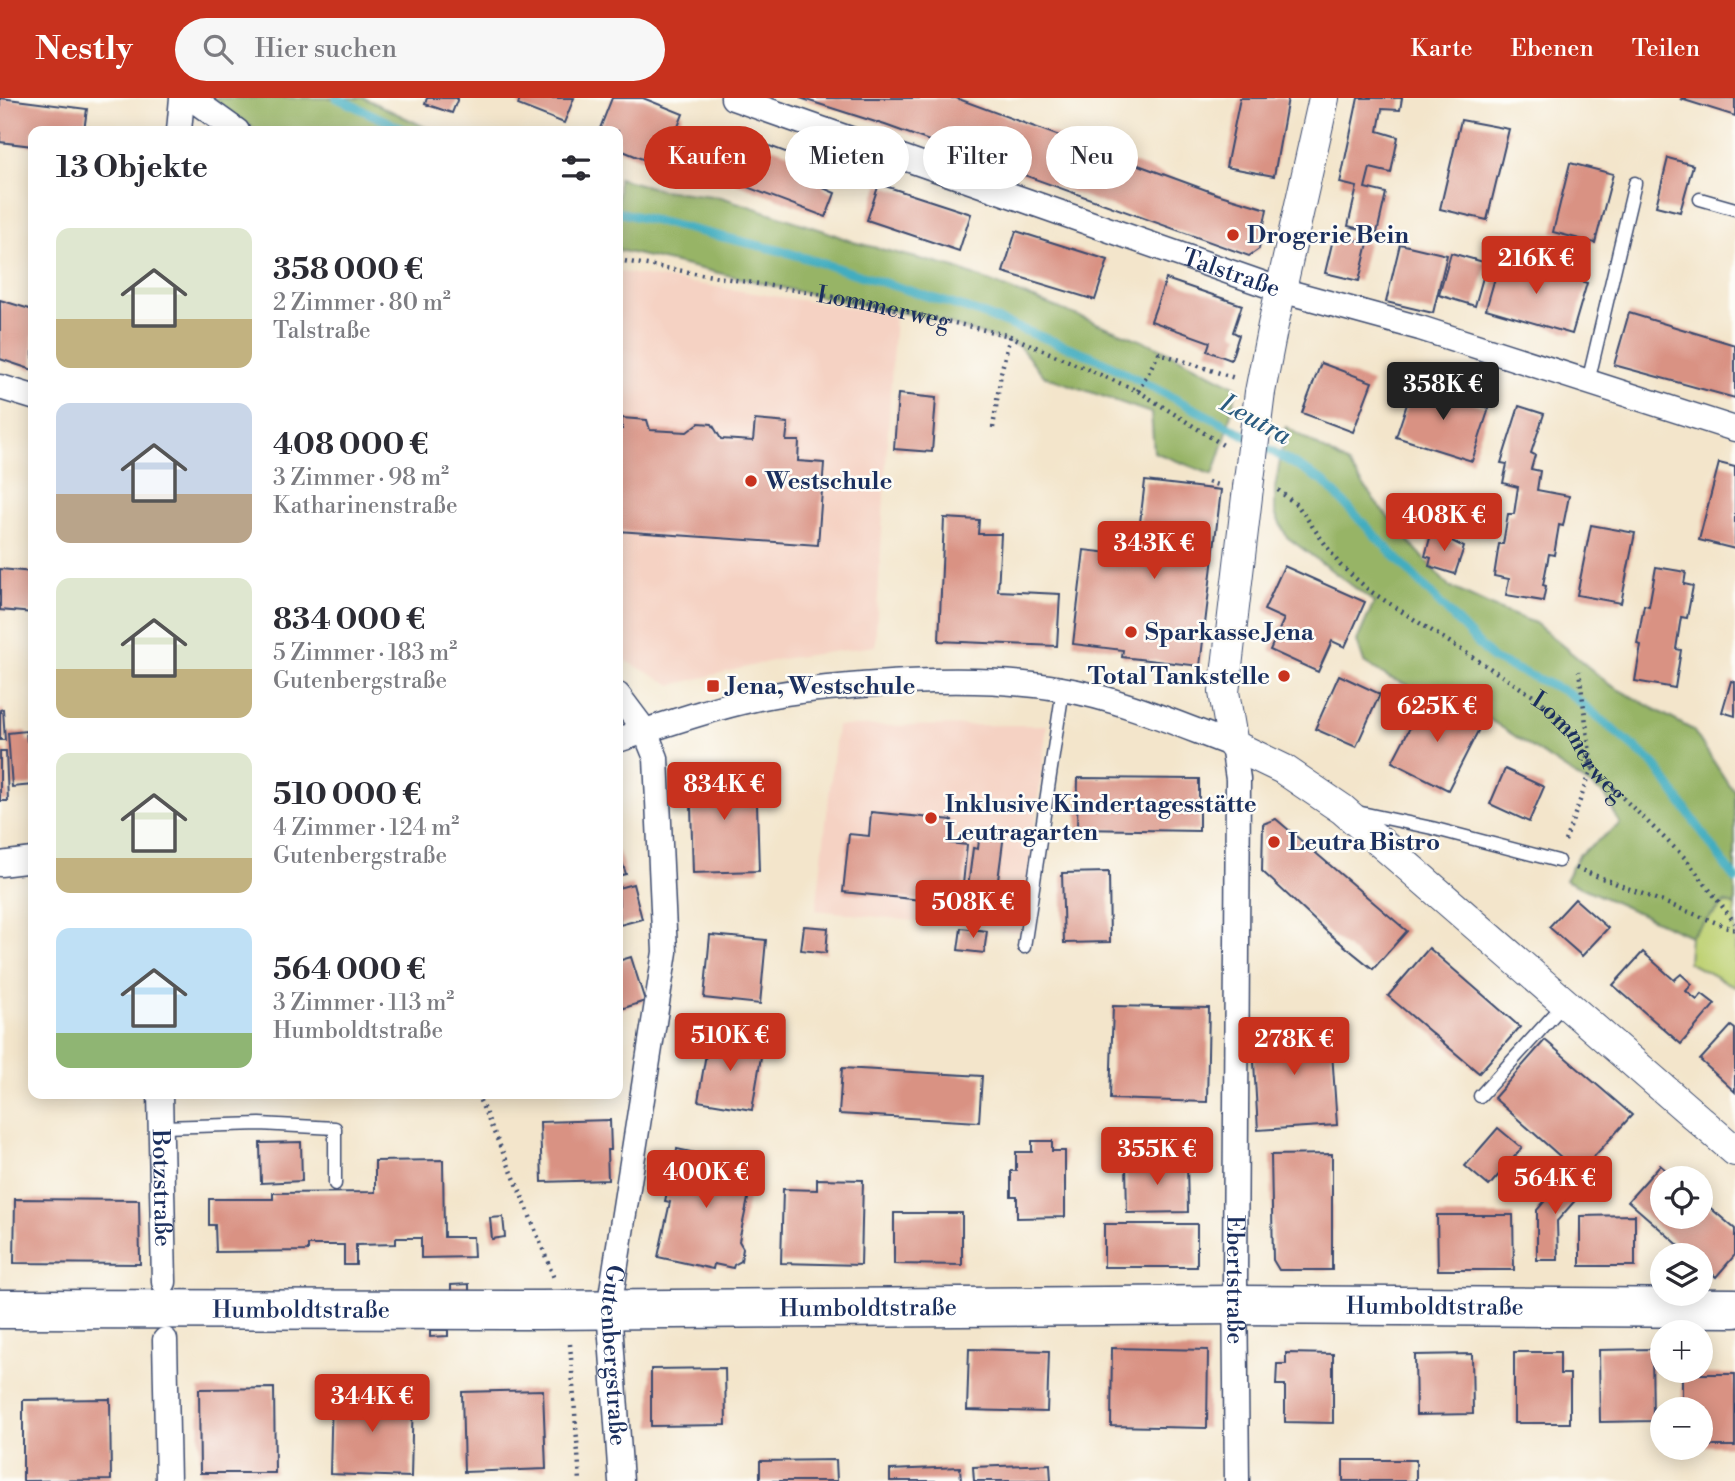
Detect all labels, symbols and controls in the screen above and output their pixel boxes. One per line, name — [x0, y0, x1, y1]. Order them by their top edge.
search box — [175, 18, 665, 81]
text: Nestly — [35, 29, 133, 70]
icon: search — [199, 30, 237, 68]
text: Hier suchen — [255, 33, 397, 65]
text: Karte — [1411, 34, 1473, 64]
text: Ebenen — [1511, 34, 1594, 64]
text: Teilen — [1632, 34, 1700, 64]
chip: Kaufen — [644, 126, 771, 189]
chip: Mieten — [785, 126, 909, 189]
chip: Filter — [923, 126, 1032, 189]
chip: Neu — [1046, 126, 1138, 189]
text: 13 Objekte — [56, 149, 208, 187]
icon: filters — [557, 149, 595, 187]
place label: Drogerie Bein — [1247, 221, 1409, 251]
marker: Drogerie Bein — [1225, 227, 1241, 243]
pin: 216K € — [1479, 236, 1593, 296]
street label: Talstraße — [1178, 243, 1284, 305]
text: 216K € — [1498, 245, 1574, 273]
text: 358 000 € — [273, 251, 423, 289]
icon: home — [112, 256, 196, 340]
street label: Lommerweg — [815, 280, 954, 338]
text: 2 Zimmer · 80 m² — [273, 289, 451, 317]
text: Talstraße — [273, 317, 371, 345]
pin: 358K € — [1386, 362, 1500, 422]
text: 358K € — [1403, 371, 1483, 399]
water label: Leutra — [1214, 387, 1297, 453]
text: 408 000 € — [273, 426, 429, 464]
icon: home — [112, 431, 196, 515]
text: 3 Zimmer · 98 m² — [273, 464, 449, 492]
place label: Westschule — [764, 467, 892, 497]
marker: Westschule — [743, 473, 759, 489]
text: Katharinenstraße — [273, 492, 458, 520]
pin: 408K € — [1387, 494, 1501, 553]
text: 408K € — [1402, 502, 1486, 530]
pin: 343K € — [1097, 522, 1211, 581]
text: 343K € — [1114, 530, 1194, 558]
text: 834 000 € — [273, 601, 425, 639]
icon: home — [112, 606, 196, 690]
place label: Sparkasse Jena — [1145, 618, 1315, 648]
marker: Sparkasse Jena — [1123, 624, 1139, 640]
text: 5 Zimmer · 183 m² — [273, 639, 457, 667]
place label: Total Tankstelle — [1088, 662, 1270, 692]
text: Gutenbergstraße — [273, 667, 447, 695]
marker: Total Tankstelle — [1276, 668, 1292, 684]
place label: Jena, Westschule — [724, 672, 916, 702]
marker: Jena, Westschule — [705, 678, 721, 694]
pin: 625K € — [1380, 684, 1494, 744]
street label: Lommerweg — [1526, 685, 1633, 810]
text: 625K € — [1397, 693, 1477, 721]
pin: 834K € — [667, 762, 781, 822]
text: 834K € — [683, 771, 765, 799]
text: 510 000 € — [273, 776, 421, 814]
icon: home — [112, 781, 196, 865]
place label: Inklusive Kindertagesstätte Leutragarten — [945, 790, 1257, 848]
marker: Inklusive Kindertagesstätte Leutragarten — [923, 810, 939, 826]
text: 4 Zimmer · 124 m² — [273, 814, 459, 842]
place label: Leutra Bistro — [1288, 828, 1440, 858]
marker: Leutra Bistro — [1266, 834, 1282, 850]
text: Gutenbergstraße — [273, 842, 447, 870]
pin: 508K € — [916, 880, 1030, 940]
text: 508K € — [932, 889, 1014, 917]
text: 564 000 € — [273, 951, 426, 989]
icon: home — [112, 956, 196, 1040]
text: 3 Zimmer · 113 m² — [273, 989, 454, 1017]
pin: 510K € — [673, 1014, 787, 1073]
text: Humboldtstraße — [273, 1017, 443, 1045]
pin: 278K € — [1237, 1018, 1351, 1077]
text: 510K € — [691, 1022, 769, 1050]
text: 278K € — [1254, 1026, 1334, 1054]
street label: Botzstraße — [145, 1128, 177, 1247]
pin: 355K € — [1100, 1128, 1214, 1187]
text: 355K € — [1117, 1136, 1197, 1164]
pin: 400K € — [649, 1150, 763, 1210]
pin: 564K € — [1498, 1156, 1612, 1216]
text: 400K € — [663, 1159, 749, 1187]
text: 564K € — [1514, 1165, 1596, 1193]
map controls — [1650, 1166, 1713, 1460]
button: locate — [1650, 1166, 1713, 1229]
street label: Ebertstraße — [1219, 1215, 1250, 1344]
button: layers — [1650, 1243, 1713, 1306]
street label: Gutenbergstraße — [593, 1262, 633, 1447]
street label: Humboldtstraße — [1346, 1292, 1524, 1323]
street label: Humboldtstraße — [779, 1293, 957, 1324]
street label: Humboldtstraße — [212, 1295, 390, 1326]
button: + — [1650, 1320, 1713, 1383]
pin: 344K € — [315, 1374, 429, 1434]
text: 344K € — [331, 1383, 413, 1411]
button: − — [1650, 1397, 1713, 1460]

